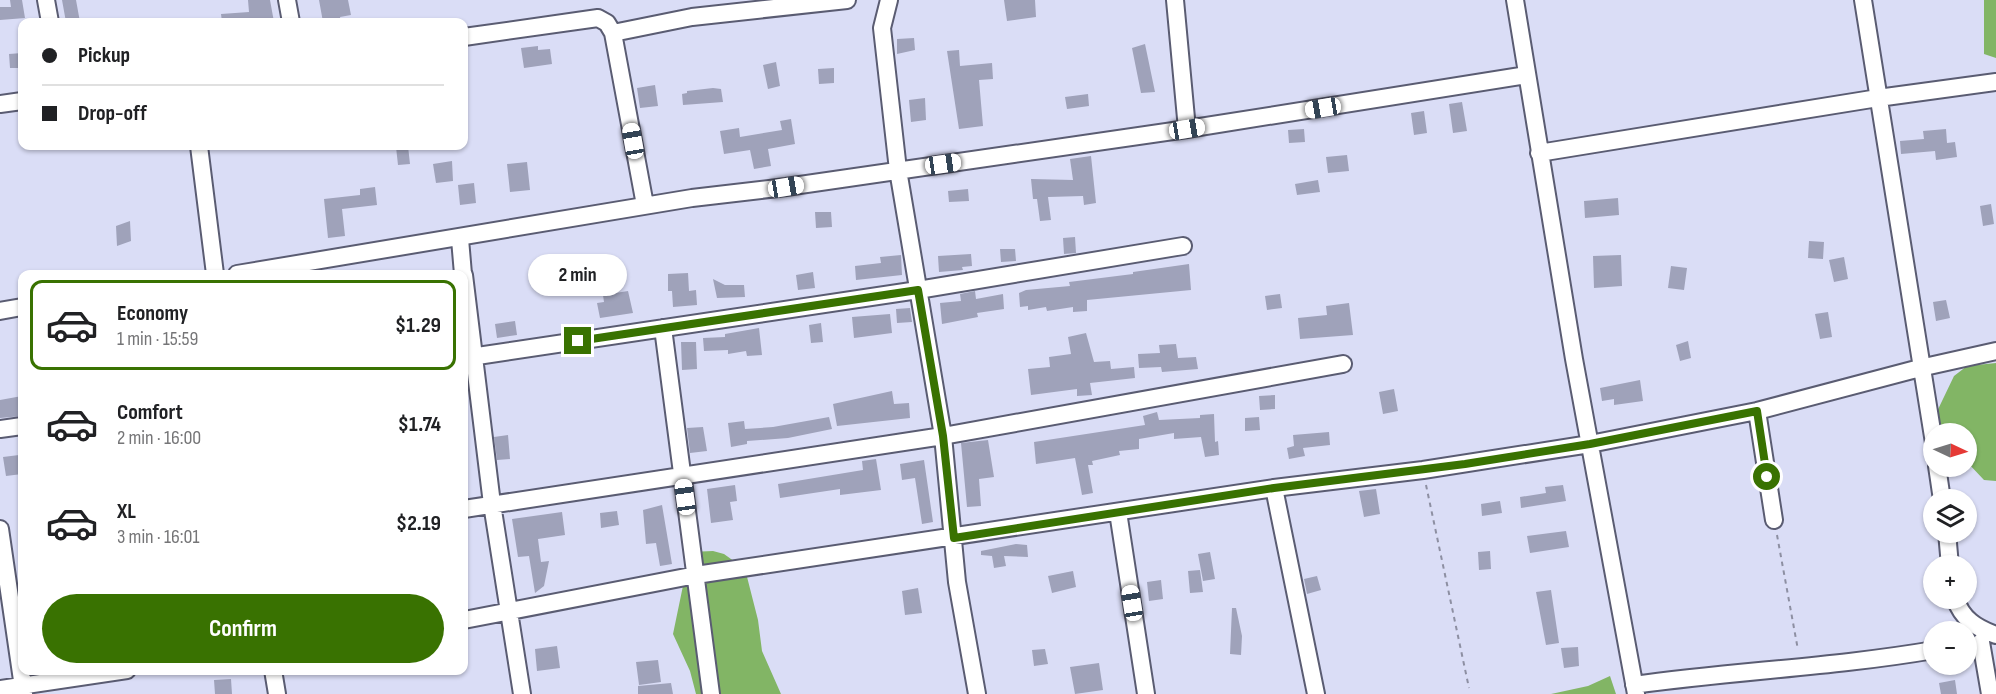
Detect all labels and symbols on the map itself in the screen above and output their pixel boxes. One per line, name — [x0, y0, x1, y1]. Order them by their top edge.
car — [1304, 96, 1342, 120]
car — [1168, 117, 1206, 141]
car — [621, 122, 645, 160]
car — [924, 153, 962, 175]
car — [767, 175, 805, 199]
callout: 2 min — [528, 254, 628, 296]
route end — [564, 327, 591, 354]
north arrow — [1923, 423, 1977, 477]
route start — [1753, 463, 1780, 490]
car — [674, 478, 696, 516]
car — [1120, 584, 1144, 622]

